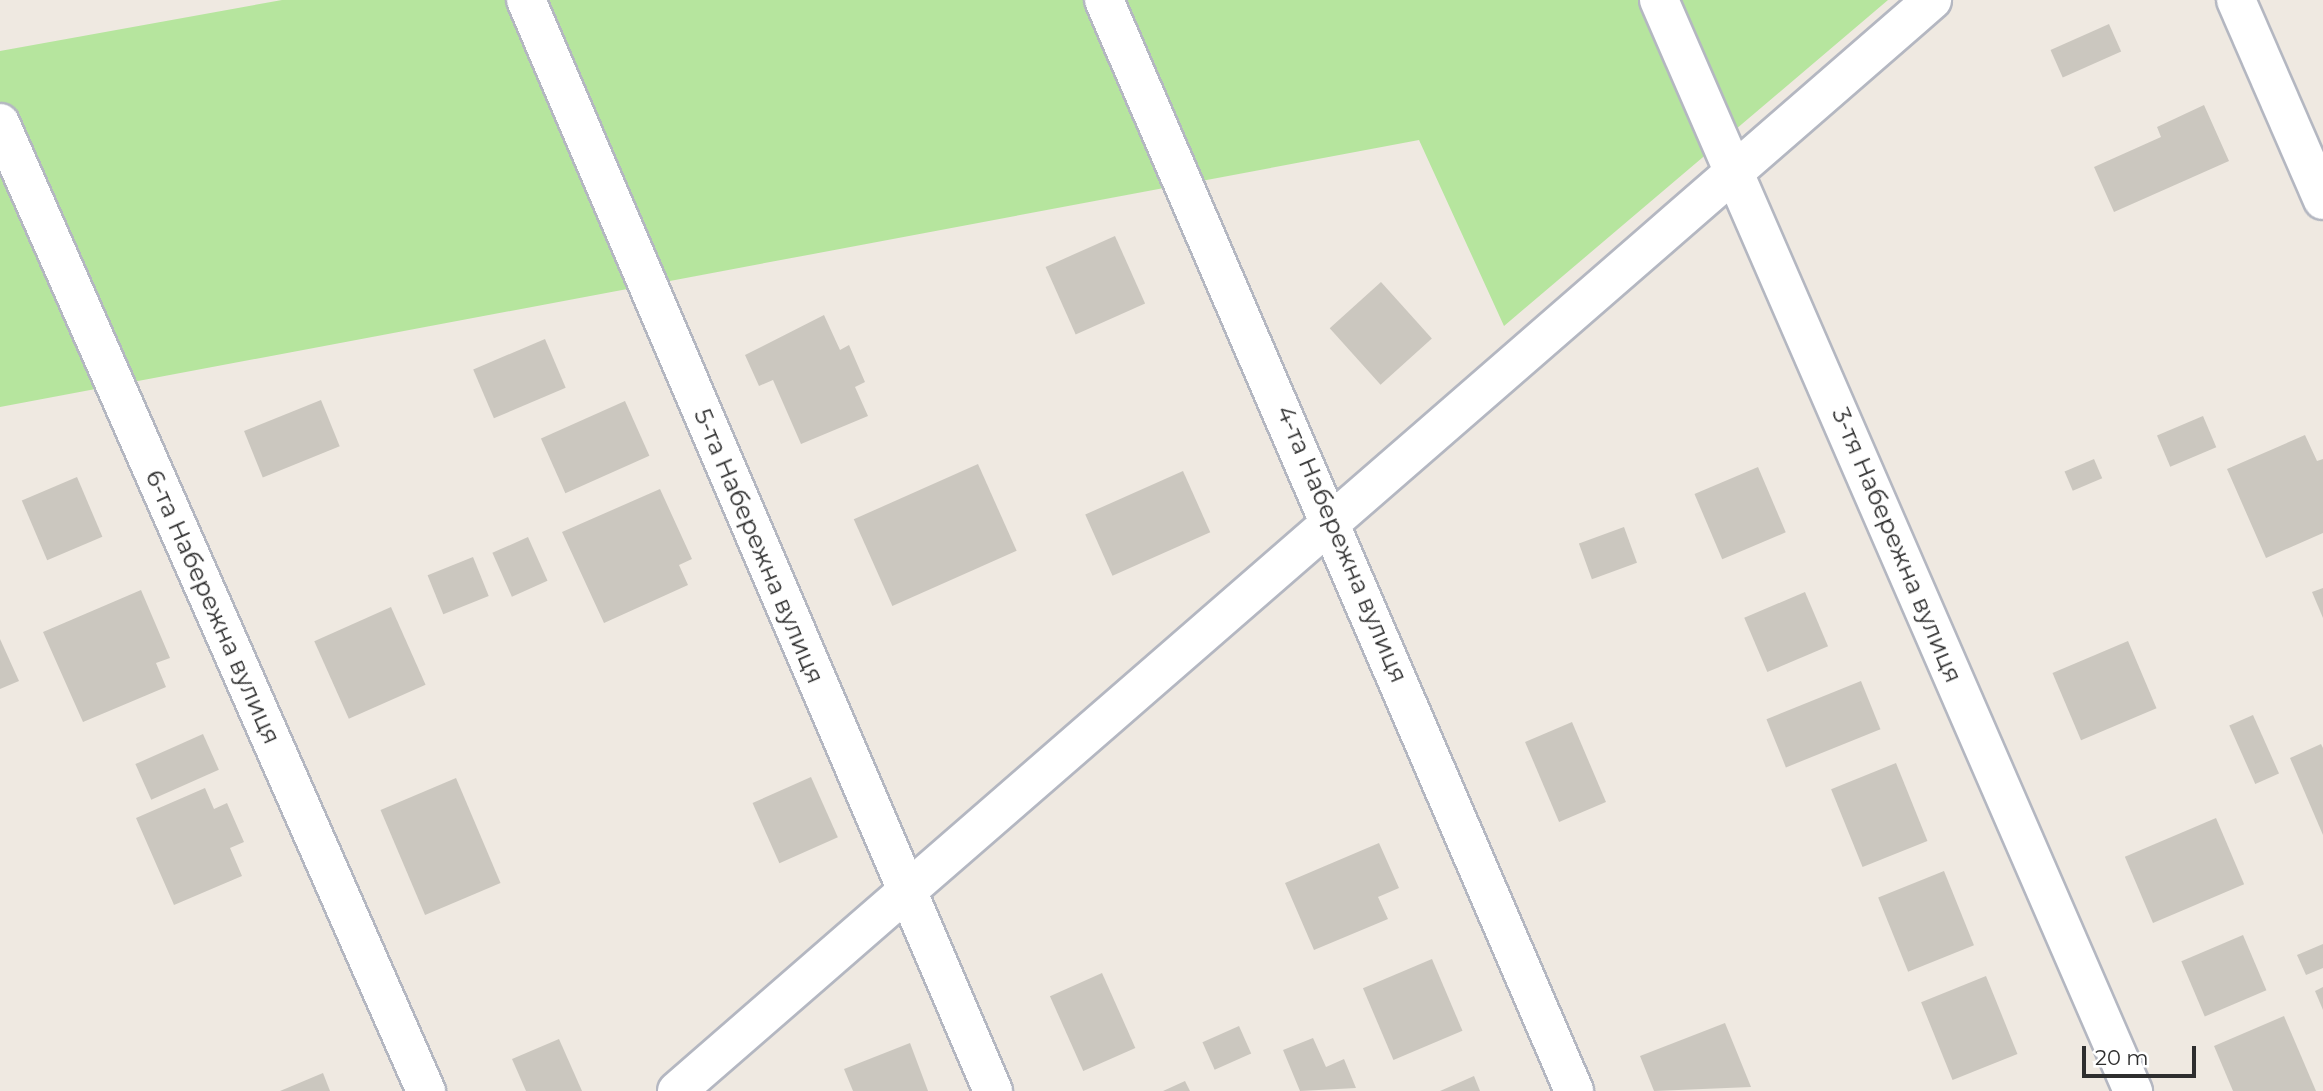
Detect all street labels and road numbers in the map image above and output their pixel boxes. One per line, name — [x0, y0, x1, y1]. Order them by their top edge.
street label: 4-та Набережна вулиця — [1271, 401, 1413, 687]
street label: 3-тя Набережна вулиця — [1826, 403, 1968, 687]
street label: 5-та Набережна вулиця — [688, 404, 830, 688]
street label: 6-та Набережна вулиця — [140, 466, 286, 748]

